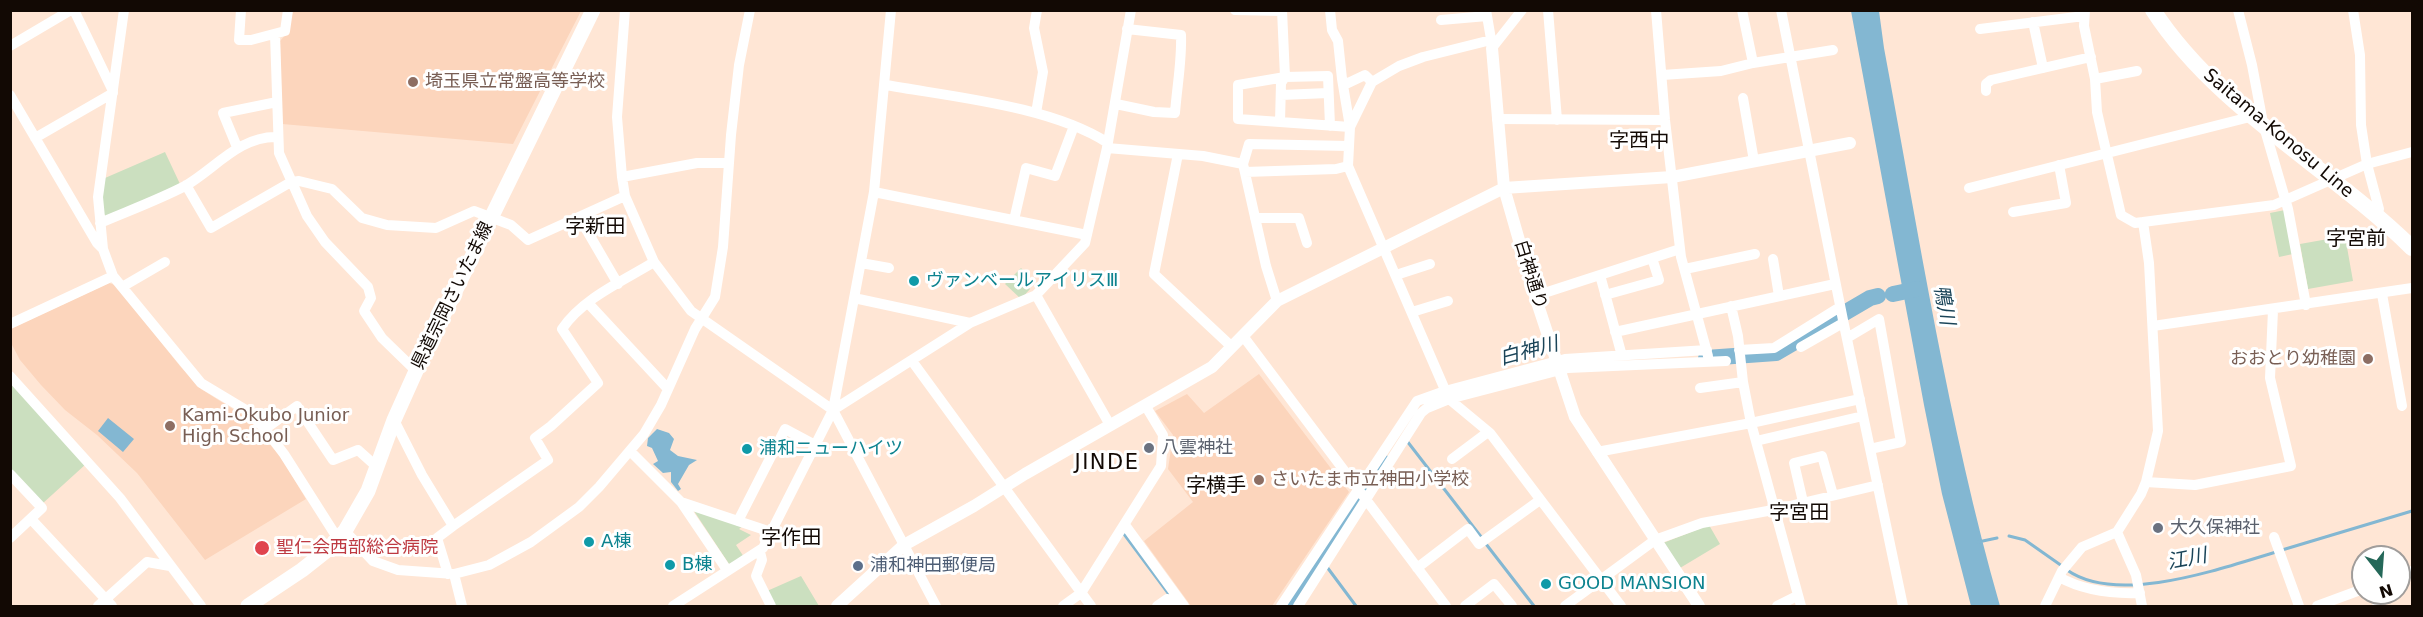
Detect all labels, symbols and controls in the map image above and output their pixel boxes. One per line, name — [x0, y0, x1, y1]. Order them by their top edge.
street label: Saitama-Konosu Line — [2199, 65, 2357, 203]
place label: 埼玉県立常盤高等学校 — [425, 71, 605, 93]
marker: 埼玉県立常盤高等学校 — [406, 75, 420, 89]
district label: 字西中 — [1609, 130, 1669, 154]
district label: 字新田 — [565, 216, 625, 240]
street label: 県道宗岡さいたま線 — [408, 218, 498, 374]
district label: 字宮前 — [2326, 228, 2386, 252]
street label: 白神通り — [1509, 237, 1551, 313]
place label: ヴァンベールアイリスⅢ — [926, 270, 1118, 292]
marker: ヴァンベールアイリスⅢ — [907, 274, 921, 288]
water label: 鴨川 — [1928, 283, 1958, 327]
water label: 白神川 — [1497, 333, 1561, 371]
place label: おおとり幼稚園 — [2230, 348, 2356, 370]
marker: おおとり幼稚園 — [2361, 352, 2375, 366]
place label: Kami-Okubo Junior High School — [182, 405, 349, 448]
marker: Kami-Okubo Junior High School — [163, 419, 177, 433]
place label: 八雲神社 — [1161, 437, 1233, 459]
place label: 浦和ニューハイツ — [759, 438, 903, 460]
marker: 八雲神社 — [1142, 441, 1156, 455]
marker: 浦和ニューハイツ — [740, 442, 754, 456]
district label: JINDE — [1074, 451, 1140, 477]
place label: さいたま市立神田小学校 — [1271, 469, 1469, 491]
marker: さいたま市立神田小学校 — [1252, 473, 1266, 487]
district label: 字横手 — [1186, 475, 1246, 499]
district label: 字宮田 — [1769, 502, 1829, 526]
place label: 大久保神社 — [2170, 517, 2260, 539]
marker: 大久保神社 — [2151, 521, 2165, 535]
district label: 字作田 — [761, 527, 821, 551]
place label: A棟 — [601, 531, 631, 553]
marker: A棟 — [582, 535, 596, 549]
place label: 聖仁会西部総合病院 — [276, 537, 438, 559]
marker: 聖仁会西部総合病院 — [253, 539, 271, 557]
water label: 江川 — [2165, 544, 2209, 576]
north arrow — [2351, 545, 2411, 605]
place label: B棟 — [682, 554, 712, 576]
place label: 浦和神田郵便局 — [870, 555, 996, 577]
marker: B棟 — [663, 558, 677, 572]
marker: 浦和神田郵便局 — [851, 559, 865, 573]
place label: GOOD MANSION — [1558, 573, 1706, 595]
marker: GOOD MANSION — [1539, 577, 1553, 591]
text: N — [2377, 580, 2395, 602]

